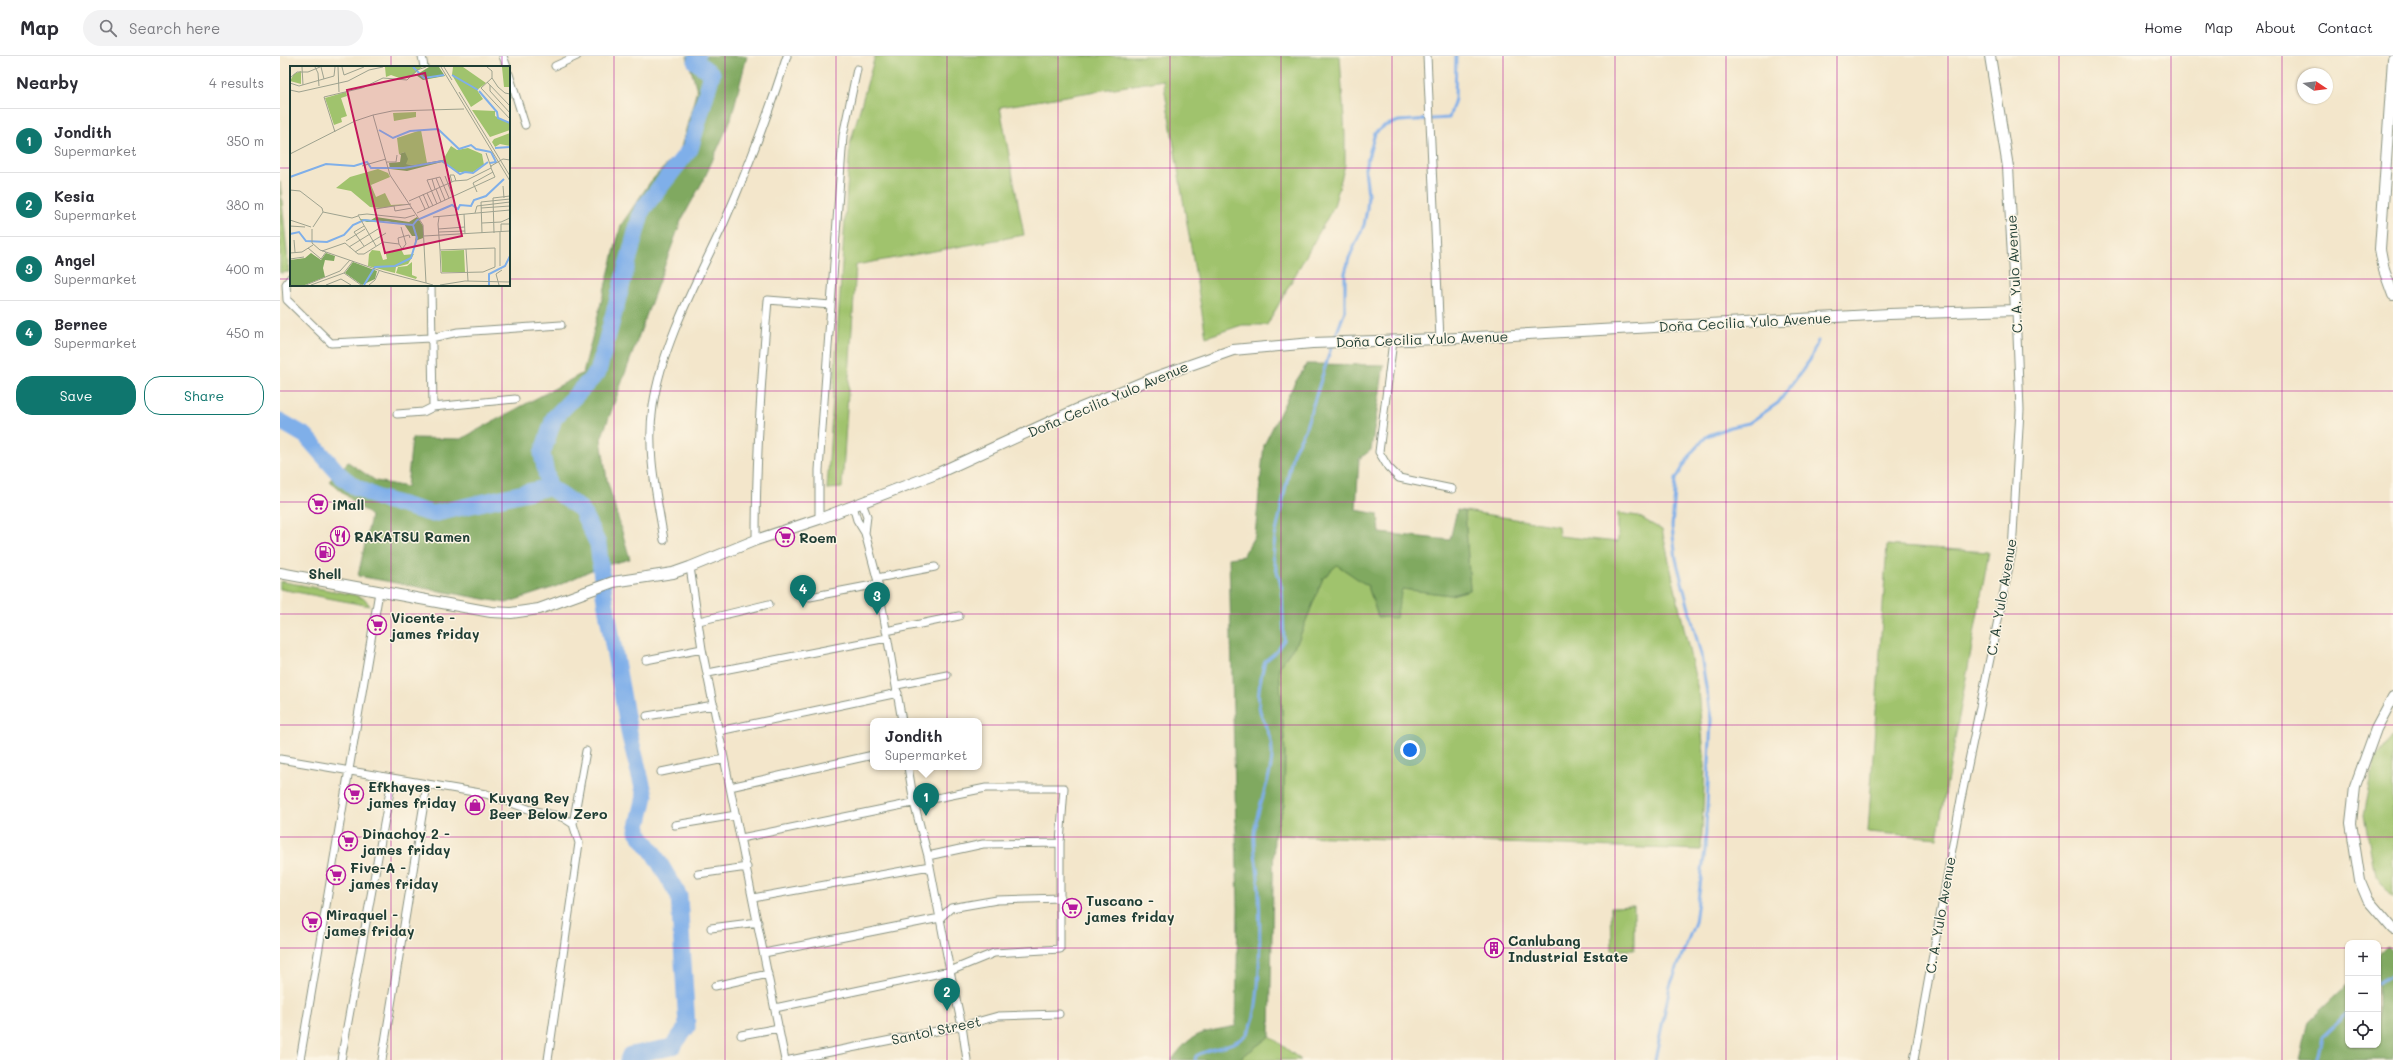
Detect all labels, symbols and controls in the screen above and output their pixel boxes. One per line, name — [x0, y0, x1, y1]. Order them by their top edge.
search box — [83, 10, 363, 46]
text: Map — [20, 15, 59, 40]
icon: search — [97, 17, 119, 39]
text: Search here — [129, 18, 220, 38]
text: Home — [2144, 18, 2182, 37]
text: Map — [2204, 18, 2233, 37]
text: About — [2255, 18, 2296, 37]
text: Contact — [2318, 18, 2373, 37]
inset map — [290, 66, 510, 286]
north arrow — [2297, 68, 2333, 104]
text: Nearby — [16, 71, 78, 93]
text: 4 results — [209, 74, 264, 91]
text: Jondith — [54, 122, 112, 142]
text: 1 — [26, 132, 32, 149]
text: 350 m — [226, 132, 264, 149]
text: Supermarket — [54, 142, 137, 159]
text: Kesia — [54, 186, 95, 206]
text: 2 — [25, 196, 33, 213]
text: 380 m — [226, 196, 264, 213]
text: Supermarket — [54, 206, 137, 223]
street label: C. A. Yulo Avenue — [2001, 214, 2027, 334]
text: Angel — [54, 250, 95, 270]
text: 3 — [25, 260, 33, 277]
text: 400 m — [226, 260, 264, 277]
text: Supermarket — [54, 270, 137, 287]
street label: Doña Cecilia Yulo Avenue — [1658, 308, 1832, 336]
text: Bernee — [54, 314, 107, 334]
text: 4 — [25, 324, 33, 341]
text: 450 m — [226, 324, 264, 341]
street label: Doña Cecilia Yulo Avenue — [1335, 326, 1509, 352]
text: Supermarket — [54, 334, 137, 351]
street label: Doña Cecilia Yulo Avenue — [1025, 357, 1191, 441]
button: Save — [16, 376, 136, 415]
button: Share — [144, 376, 264, 415]
supermarket icon: iMall — [307, 493, 329, 515]
place label: iMall — [332, 495, 364, 514]
restaurant icon: RAKATSU Ramen — [329, 525, 351, 547]
supermarket icon: Roem — [774, 526, 796, 548]
place label: RAKATSU Ramen — [354, 527, 470, 546]
place label: Roem — [799, 528, 837, 547]
street label: C. A. Yulo Avenue — [1981, 537, 2021, 657]
fuel station icon: Shell — [314, 541, 336, 563]
place label: Shell — [309, 564, 341, 583]
pin: 4 — [790, 575, 816, 608]
pin: 3 — [864, 582, 890, 615]
place label: Vicente - james friday — [389, 608, 480, 643]
supermarket icon: Vicente - james friday — [366, 614, 388, 636]
popup — [870, 718, 982, 770]
text: Jondith — [885, 726, 942, 746]
your location — [1400, 740, 1420, 760]
text: Supermarket — [885, 746, 967, 763]
place label: Efkhayes - james friday — [366, 777, 457, 812]
supermarket icon: Efkhayes - james friday — [343, 783, 365, 805]
pin: 1 — [913, 783, 939, 816]
place label: Kuyang Rey Beer Below Zero — [489, 788, 608, 823]
shop icon: Kuyang Rey Beer Below Zero — [464, 794, 486, 816]
place label: Dinachoy 2 - james friday — [360, 824, 451, 859]
supermarket icon: Dinachoy 2 - james friday — [337, 830, 359, 852]
street label: C. A. Yulo Avenue — [1920, 855, 1960, 975]
place label: Five-A - james friday — [348, 858, 439, 893]
supermarket icon: Five-A - james friday — [325, 864, 347, 886]
place label: Tuscano - james friday — [1084, 891, 1175, 926]
supermarket icon: Tuscano - james friday — [1061, 897, 1083, 919]
place label: Miraquel - james friday — [324, 905, 415, 940]
supermarket icon: Miraquel - james friday — [301, 911, 323, 933]
place label: Canlubang Industrial Estate — [1508, 931, 1628, 966]
building icon: Canlubang Industrial Estate — [1483, 937, 1505, 959]
map controls — [2345, 940, 2381, 1048]
button: + — [2345, 940, 2381, 976]
button: − — [2345, 976, 2381, 1012]
pin: 2 — [934, 978, 960, 1011]
street label: Santol Street — [889, 1011, 983, 1049]
button: locate — [2345, 1012, 2381, 1048]

